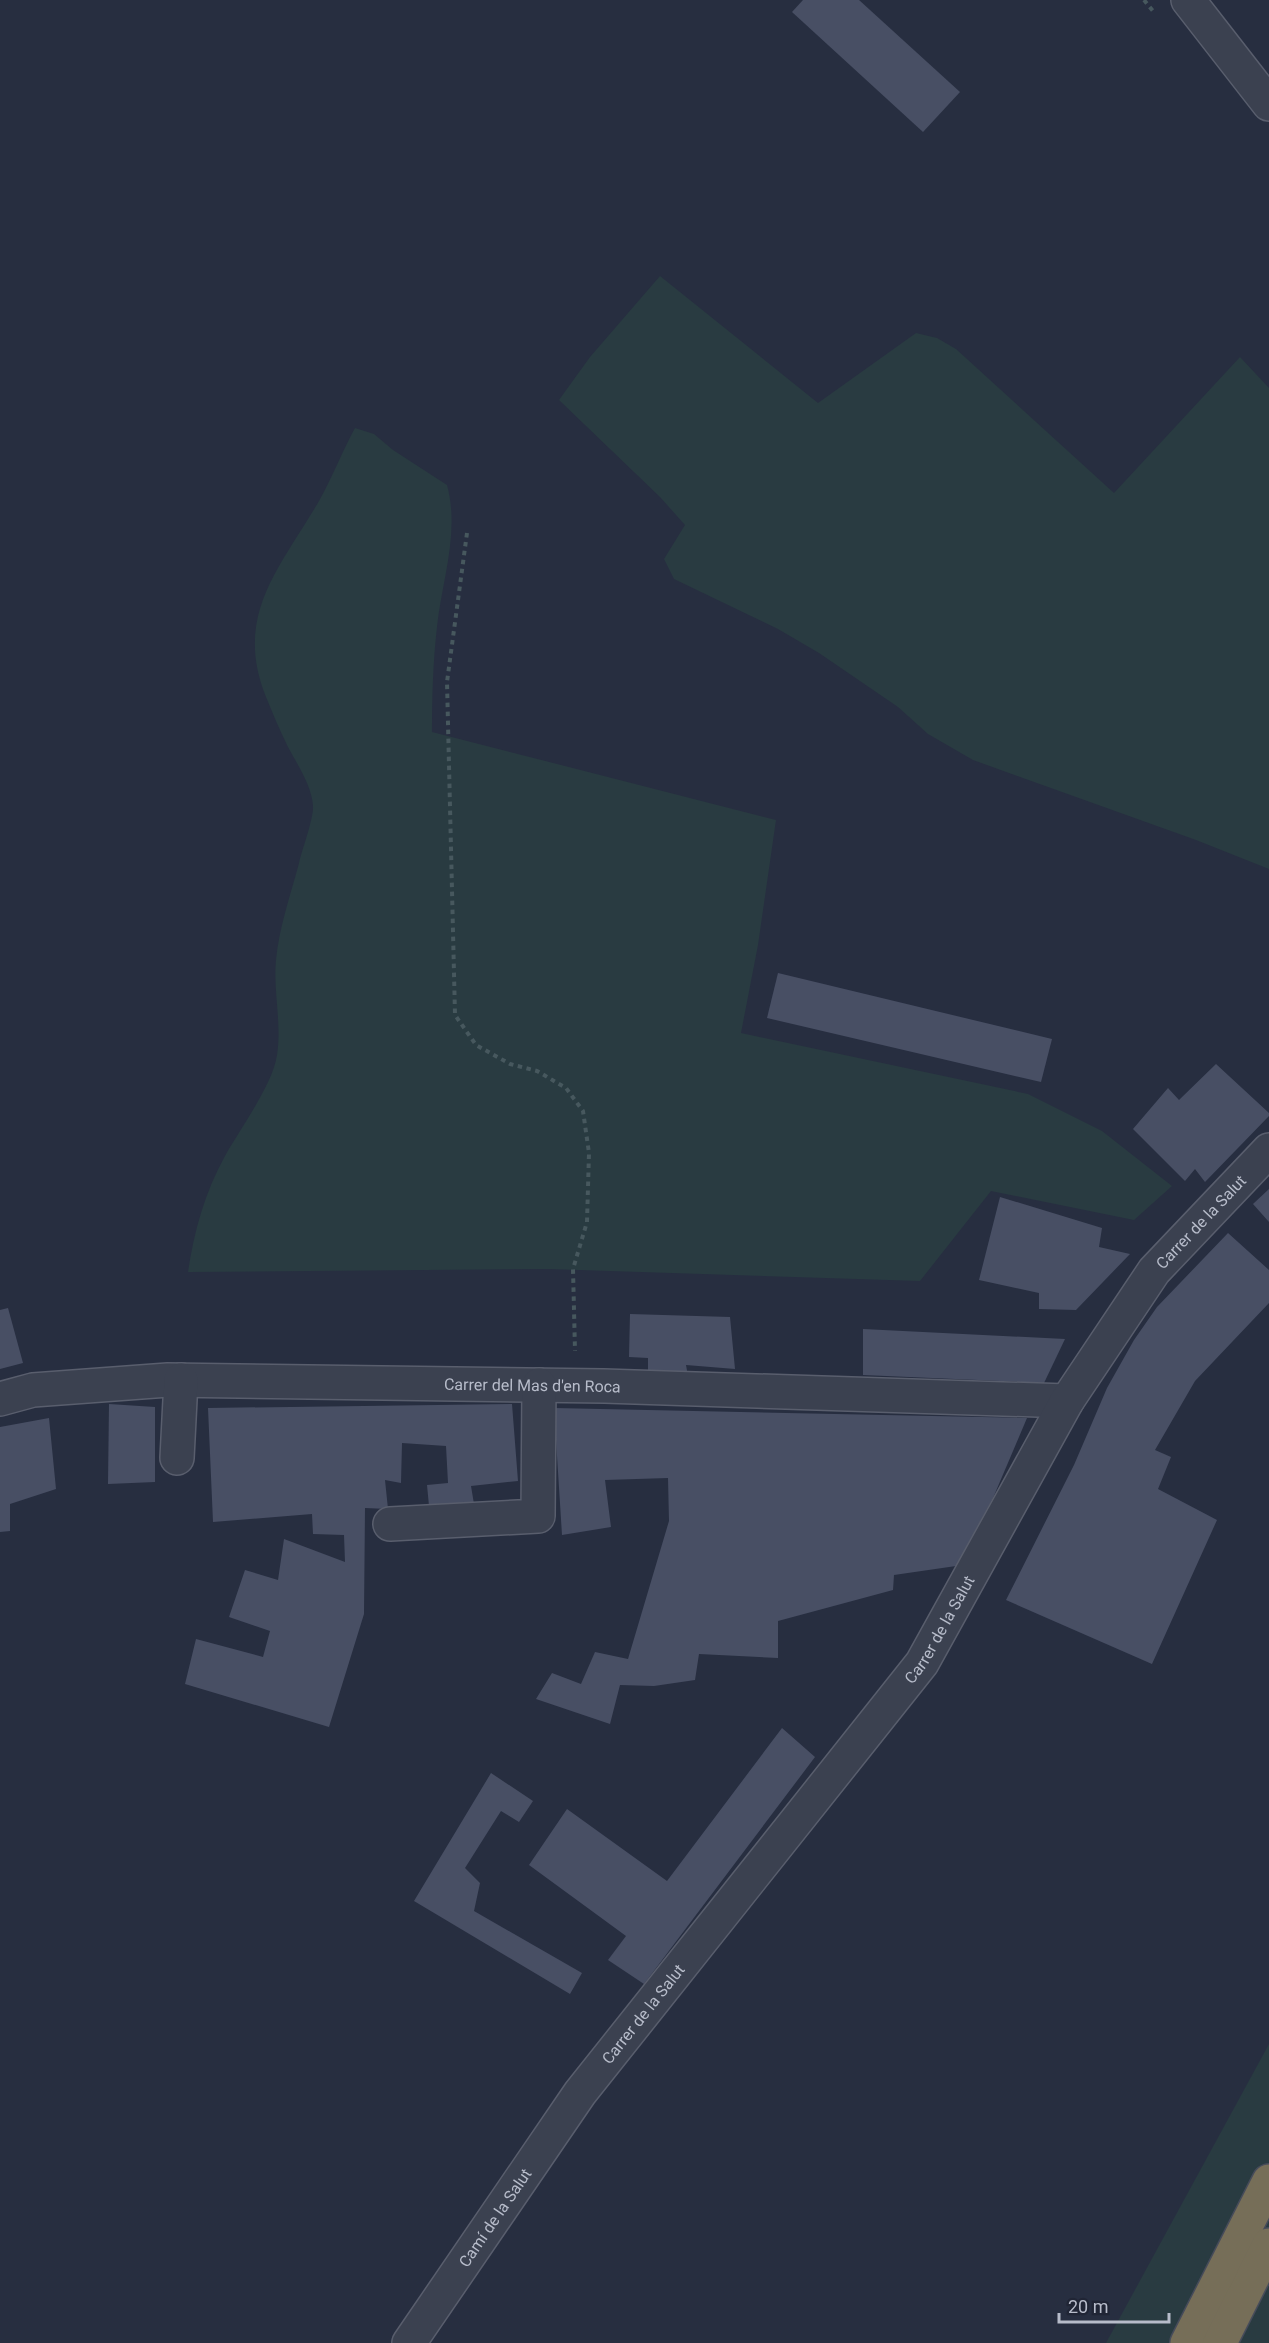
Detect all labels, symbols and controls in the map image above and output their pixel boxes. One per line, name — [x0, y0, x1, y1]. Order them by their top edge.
street label: Carrer de la Salut — [1152, 1171, 1250, 1273]
street label: Carrer del Mas d'en Roca — [444, 1375, 621, 1397]
street label: Carrer de la Salut — [900, 1572, 979, 1687]
street label: Carrer de la Salut — [598, 1961, 689, 2068]
street label: Camí de la Salut — [455, 2165, 536, 2271]
scale bar — [1059, 2286, 1168, 2324]
text: 20 m — [1068, 2296, 1108, 2317]

